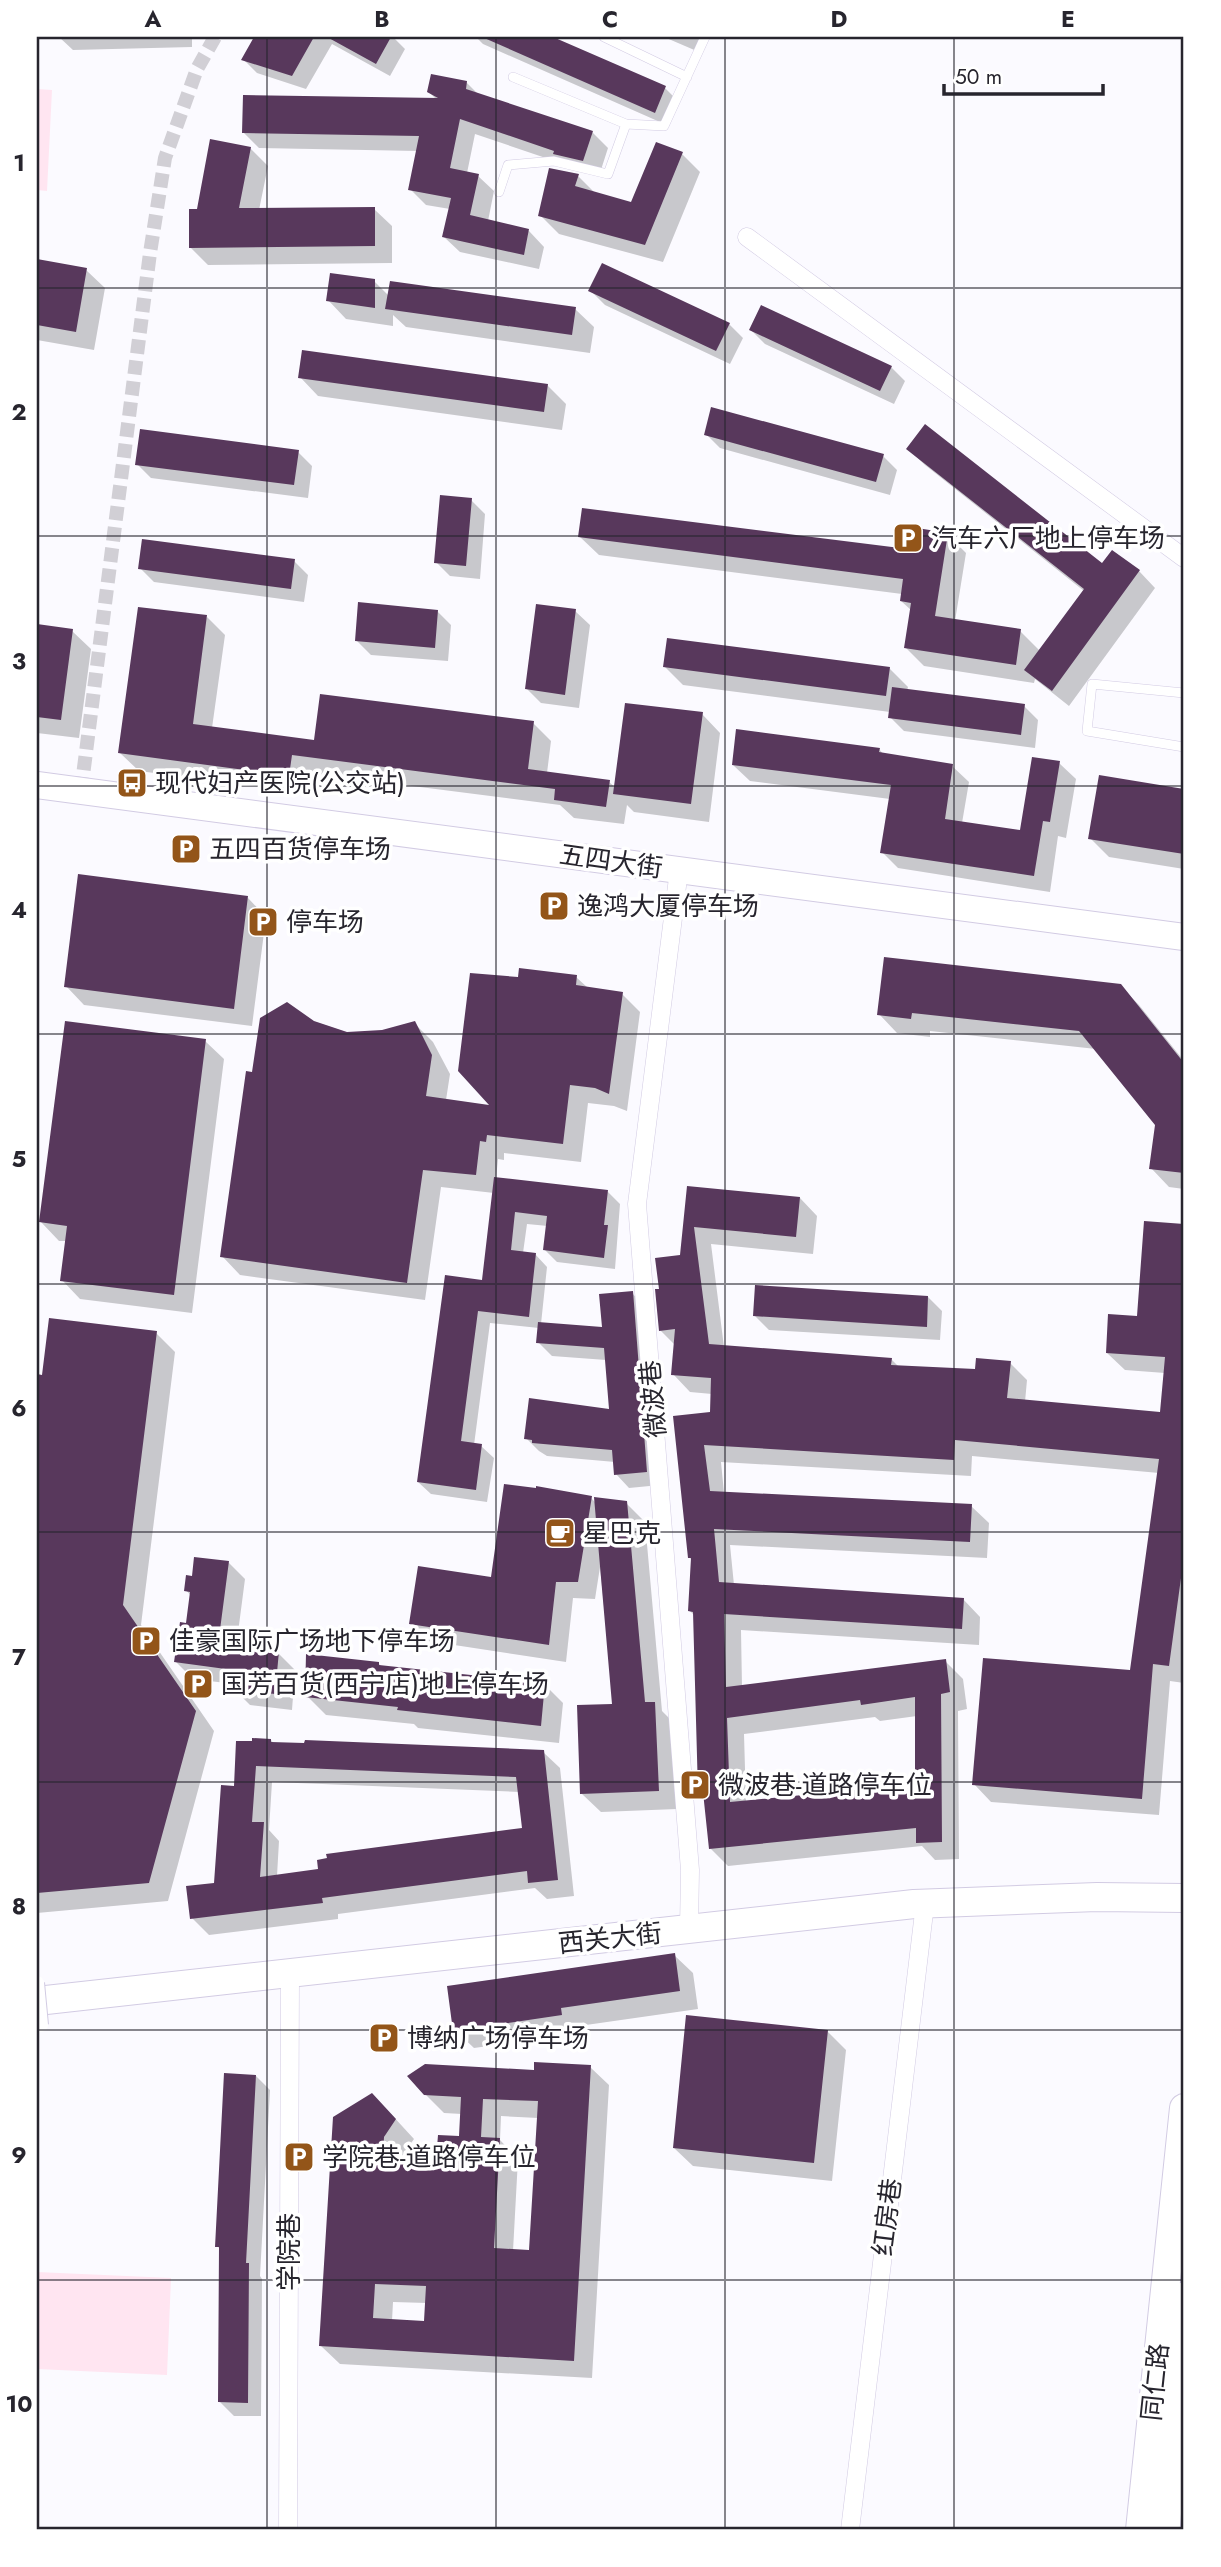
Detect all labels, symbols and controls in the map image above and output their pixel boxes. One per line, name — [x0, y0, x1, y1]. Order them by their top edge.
text: A — [144, 2, 162, 36]
text: B — [374, 2, 390, 36]
text: C — [602, 2, 618, 36]
text: D — [831, 2, 848, 36]
text: E — [1061, 2, 1075, 36]
scale bar — [944, 52, 1104, 96]
text: 50 m — [955, 62, 1002, 92]
text: 1 — [13, 146, 25, 180]
text: 2 — [11, 395, 27, 429]
place label: 汽车六厂地上停车场 — [931, 519, 1165, 557]
parking icon: 汽车六厂地上停车场 — [891, 521, 925, 555]
text: 3 — [12, 644, 26, 678]
place label: 现代妇产医院(公交站) — [155, 764, 405, 802]
bus stop icon: 现代妇产医院(公交站) — [115, 766, 149, 800]
place label: 五四百货停车场 — [209, 830, 391, 868]
parking icon: 五四百货停车场 — [169, 832, 203, 866]
street label: 五四大街 — [557, 835, 665, 887]
place label: 逸鸿大厦停车场 — [577, 887, 759, 925]
parking icon: 逸鸿大厦停车场 — [537, 889, 571, 923]
text: 4 — [11, 893, 27, 927]
place label: 停车场 — [286, 903, 364, 941]
parking icon: 停车场 — [246, 905, 280, 939]
text: 5 — [12, 1142, 26, 1176]
street label: 微波巷 — [631, 1358, 675, 1440]
text: 6 — [11, 1391, 27, 1425]
place label: 星巴克 — [583, 1514, 661, 1552]
cafe icon: 星巴克 — [543, 1516, 577, 1550]
place label: 佳豪国际广场地下停车场 — [169, 1622, 455, 1660]
parking icon: 佳豪国际广场地下停车场 — [129, 1624, 163, 1658]
text: 7 — [12, 1640, 26, 1674]
place label: 国芳百货(西宁店)地上停车场 — [221, 1665, 549, 1703]
parking icon: 国芳百货(西宁店)地上停车场 — [181, 1667, 215, 1701]
place label: 微波巷-道路停车位 — [718, 1766, 931, 1804]
parking icon: 微波巷-道路停车位 — [678, 1768, 712, 1802]
text: 8 — [12, 1889, 26, 1923]
street label: 西关大街 — [556, 1914, 664, 1962]
place label: 博纳广场停车场 — [407, 2019, 589, 2057]
parking icon: 博纳广场停车场 — [367, 2021, 401, 2055]
text: 9 — [11, 2138, 27, 2172]
place label: 学院巷-道路停车位 — [322, 2138, 535, 2176]
parking icon: 学院巷-道路停车位 — [282, 2140, 316, 2174]
street label: 红房巷 — [863, 2176, 911, 2258]
street label: 学院巷 — [270, 2213, 308, 2291]
street label: 同仁路 — [1132, 2341, 1178, 2423]
text: 10 — [6, 2387, 32, 2421]

